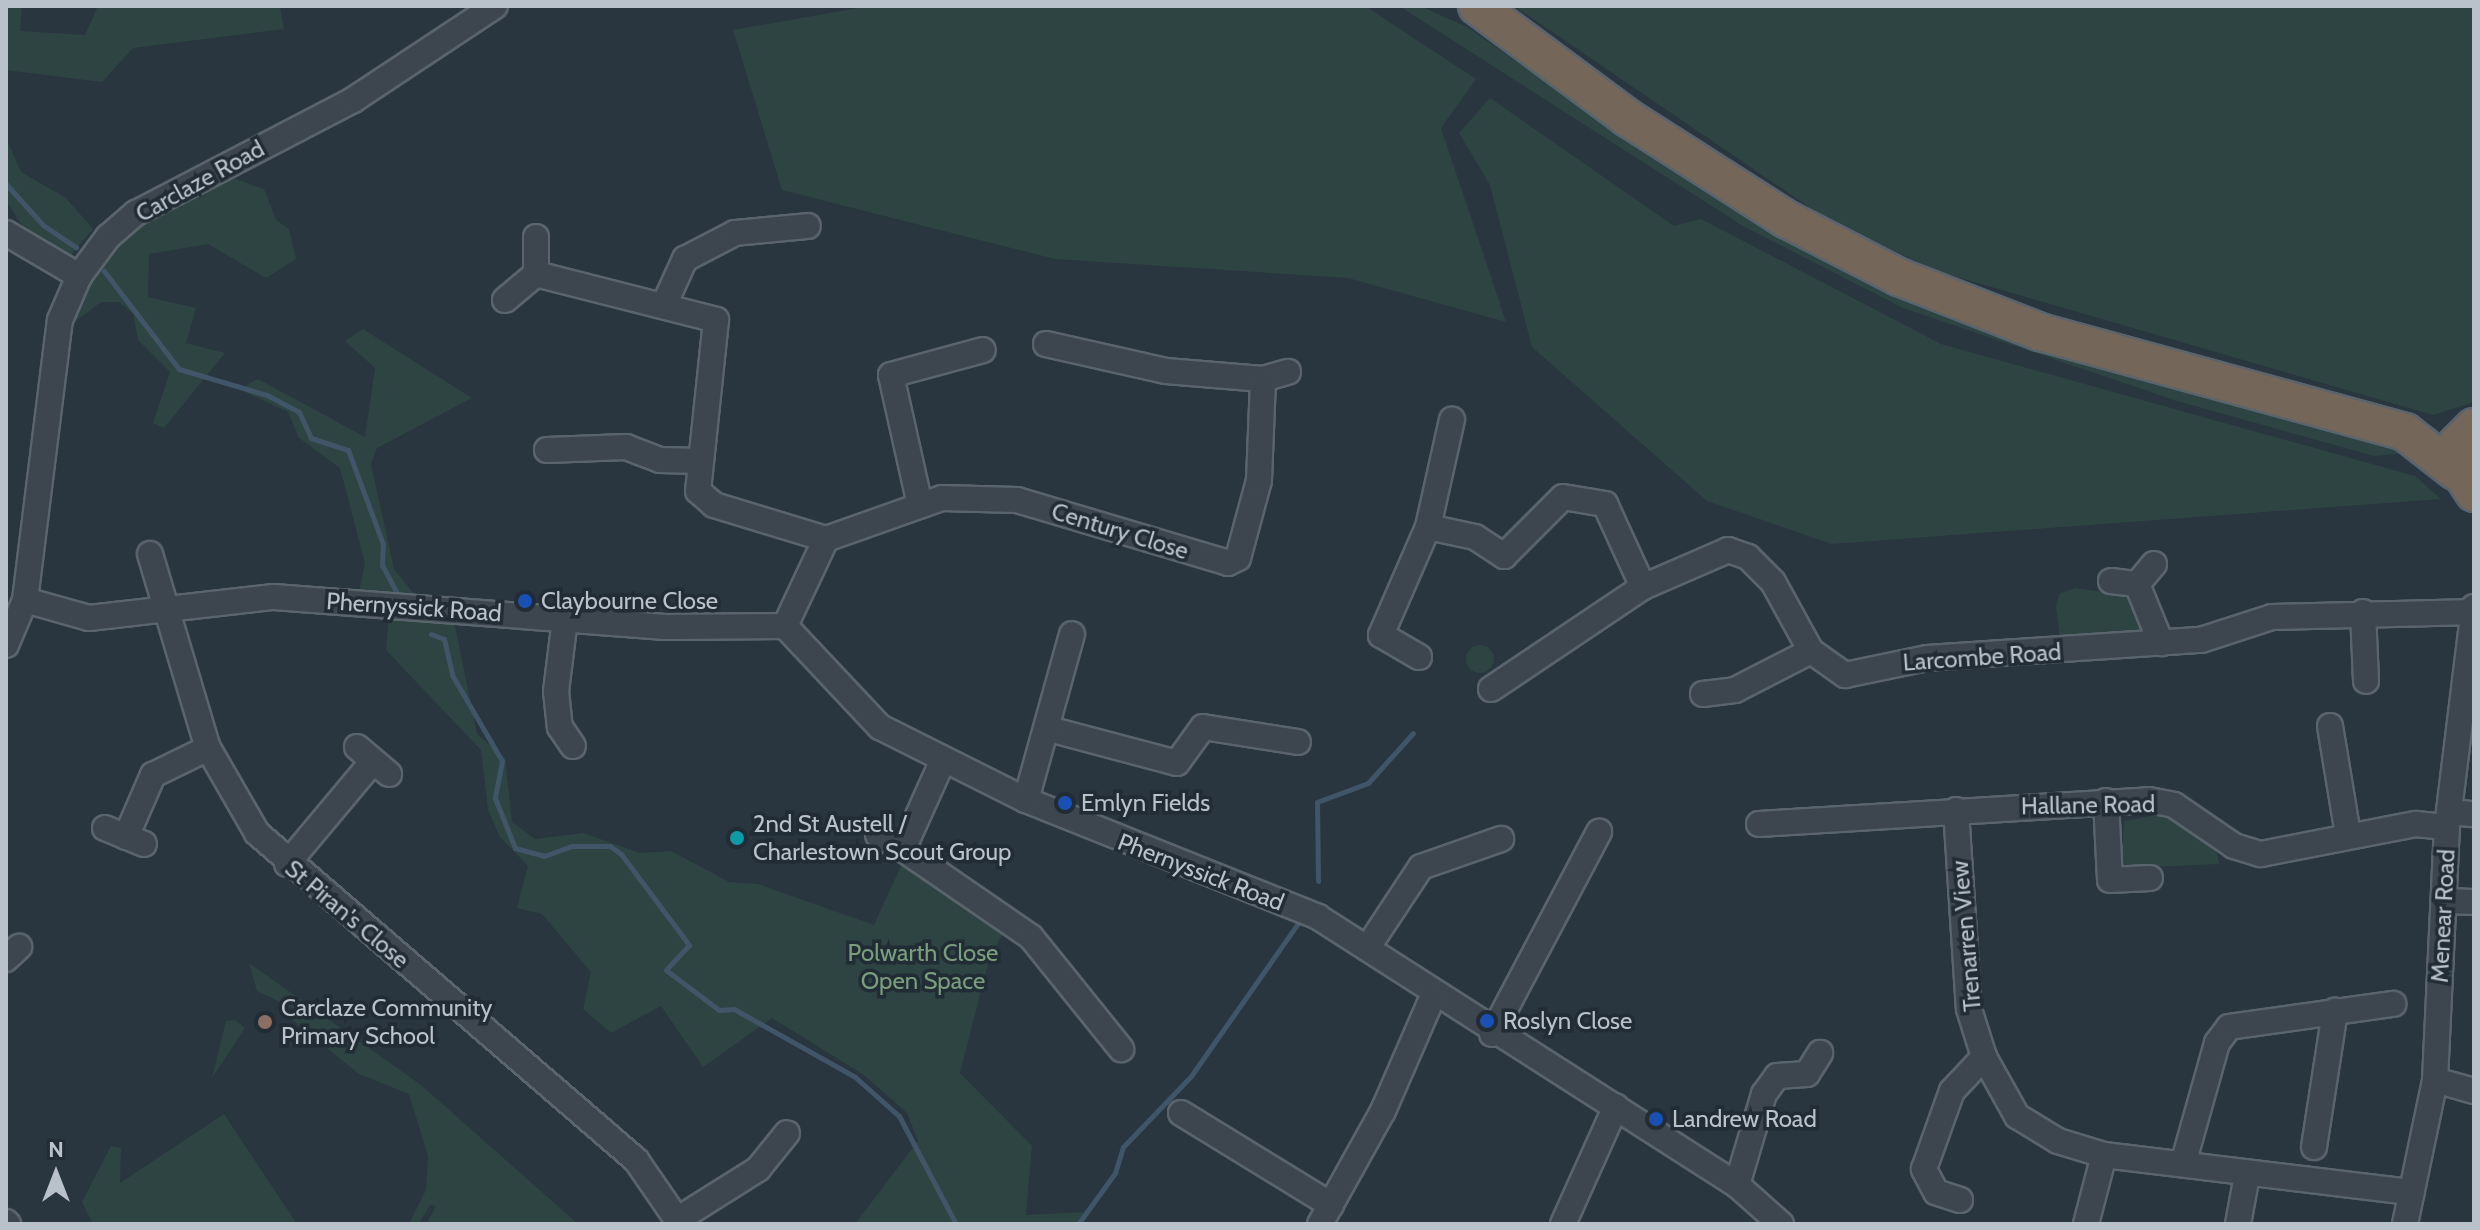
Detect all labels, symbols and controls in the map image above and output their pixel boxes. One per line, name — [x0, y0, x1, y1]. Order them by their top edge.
street label: Carclaze Road — [131, 134, 269, 228]
street label: Century Close — [1048, 497, 1192, 565]
street label: Phernyssick Road — [325, 587, 503, 627]
place label: Claybourne Close — [541, 587, 718, 615]
marker: Claybourne Close — [516, 592, 534, 610]
street label: Larcombe Road — [1902, 637, 2062, 677]
place label: Emlyn Fields — [1081, 789, 1210, 817]
street label: Hallane Road — [2021, 789, 2155, 821]
marker: Emlyn Fields — [1056, 794, 1074, 812]
place label: 2nd St Austell / Charlestown Scout Group — [753, 810, 1011, 866]
street label: Phernyssick Road — [1114, 827, 1288, 917]
marker: 2nd St Austell / Charlestown Scout Group — [728, 829, 746, 847]
street label: Menear Road — [2425, 848, 2461, 984]
street label: St Piran's Close — [279, 854, 415, 974]
street label: Trenarren View — [1945, 859, 1987, 1013]
park label: Polwarth Close Open Space — [848, 939, 998, 995]
place label: Carclaze Community Primary School — [281, 994, 492, 1050]
place label: Roslyn Close — [1503, 1007, 1632, 1035]
marker: Roslyn Close — [1478, 1012, 1496, 1030]
marker: Carclaze Community Primary School — [256, 1013, 274, 1031]
place label: Landrew Road — [1672, 1105, 1817, 1133]
marker: Landrew Road — [1647, 1110, 1665, 1128]
north arrow — [16, 1134, 96, 1214]
text: N — [48, 1136, 64, 1163]

